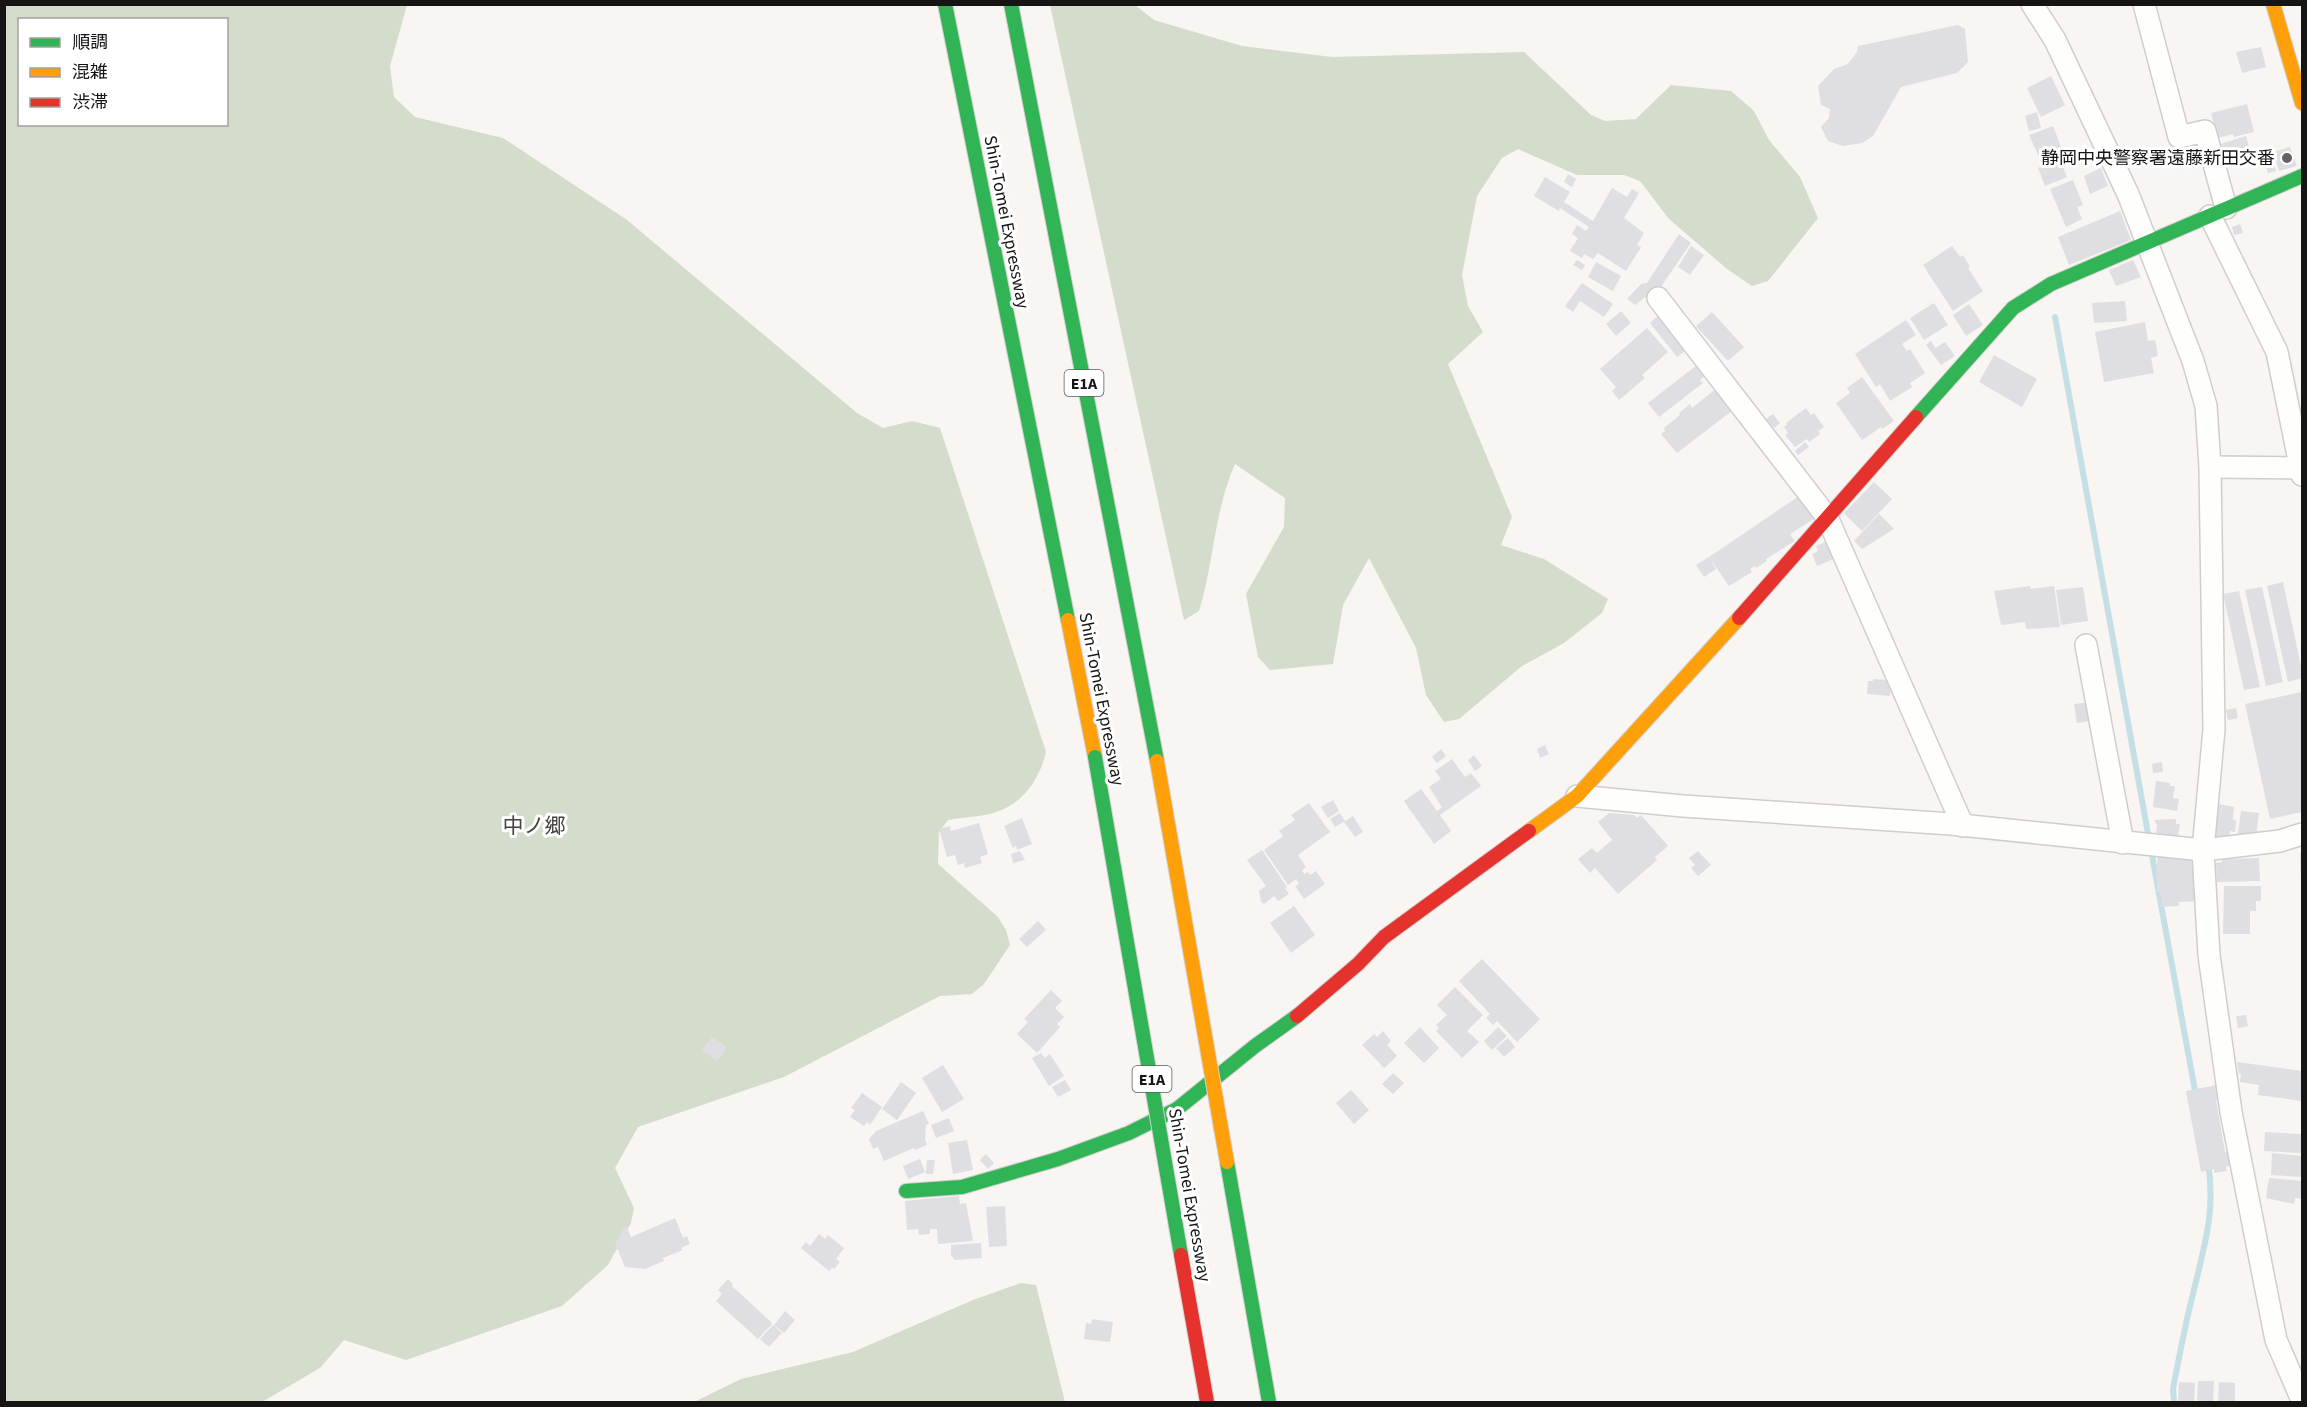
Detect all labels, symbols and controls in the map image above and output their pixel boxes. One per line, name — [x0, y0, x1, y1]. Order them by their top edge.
legend — [18, 18, 228, 126]
text: 順調 — [72, 30, 108, 55]
text: 混雑 — [72, 60, 108, 85]
text: 渋滞 — [72, 90, 108, 115]
street label: Shin-Tomei Expressway — [977, 133, 1036, 311]
place label: 静岡中央警察署遠藤新田交番 — [2041, 146, 2275, 171]
marker: 静岡中央警察署遠藤新田交番 — [2280, 151, 2294, 165]
road number: E1A — [1064, 370, 1104, 396]
street label: Shin-Tomei Expressway — [1072, 610, 1131, 788]
district label: 中ノ郷 — [503, 811, 566, 841]
road number: E1A — [1132, 1066, 1172, 1092]
street label: Shin-Tomei Expressway — [1162, 1106, 1217, 1284]

